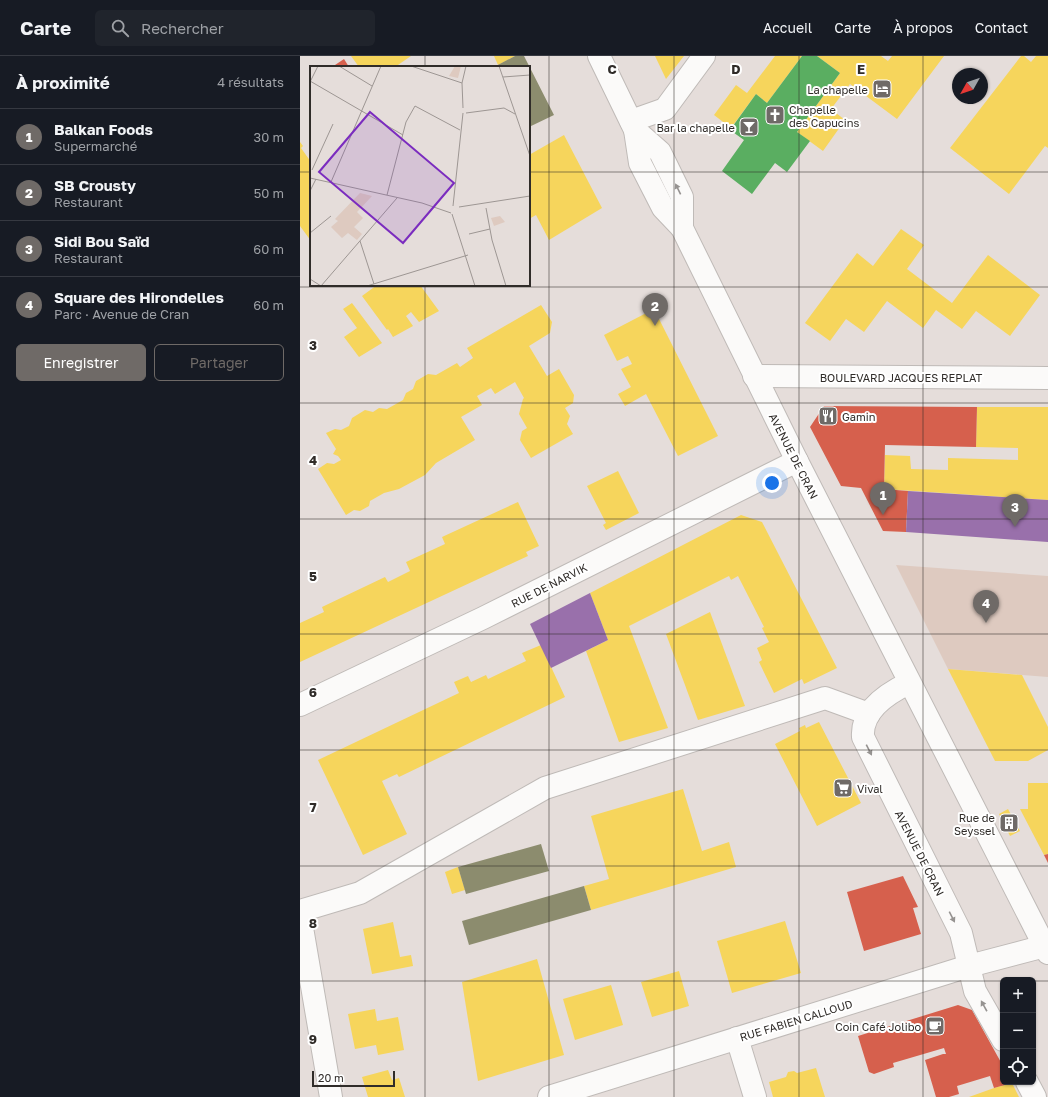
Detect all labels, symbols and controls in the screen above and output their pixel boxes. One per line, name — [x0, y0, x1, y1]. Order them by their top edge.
search box — [95, 10, 375, 46]
text: Carte — [20, 16, 71, 39]
icon: search — [109, 17, 131, 39]
text: Rechercher — [141, 19, 224, 37]
text: Accueil — [763, 19, 812, 36]
text: Carte — [834, 19, 871, 36]
text: À propos — [893, 19, 953, 36]
text: Contact — [975, 19, 1028, 36]
text: C — [607, 61, 617, 77]
text: D — [731, 61, 741, 77]
text: E — [857, 61, 865, 77]
inset map — [310, 66, 530, 286]
north arrow — [952, 68, 988, 104]
text: À proximité — [16, 72, 110, 93]
text: 4 résultats — [217, 74, 284, 90]
hotel icon: La chapelle — [871, 78, 893, 100]
place label: La chapelle — [807, 83, 868, 96]
place label: Chapelle des Capucins — [789, 103, 860, 129]
church icon: Chapelle des Capucins — [764, 104, 786, 126]
bar icon: Bar la chapelle — [738, 116, 760, 138]
text: Balkan Foods — [54, 120, 153, 138]
place label: Bar la chapelle — [656, 121, 735, 134]
text: 1 — [26, 129, 32, 145]
text: 30 m — [254, 129, 284, 145]
text: Supermarché — [54, 138, 137, 154]
text: SB Crousty — [54, 176, 136, 194]
one-way arrow — [675, 184, 681, 195]
text: 2 — [25, 185, 33, 201]
text: 50 m — [254, 185, 284, 201]
text: Restaurant — [54, 194, 123, 210]
text: Sidi Bou Saïd — [54, 232, 150, 250]
text: 3 — [25, 241, 33, 257]
text: 60 m — [253, 241, 284, 257]
text: Restaurant — [54, 250, 123, 266]
text: Square des Hirondelles — [54, 288, 224, 306]
pin: 2 — [642, 293, 668, 326]
text: 4 — [25, 297, 33, 313]
text: 60 m — [253, 297, 284, 313]
text: Parc · Avenue de Cran — [54, 306, 189, 322]
text: 3 — [309, 337, 317, 353]
button: Enregistrer — [16, 344, 146, 381]
button: Partager — [154, 344, 284, 381]
street label: BOULEVARD JACQUES REPLAT — [820, 371, 982, 384]
restaurant icon: Gamin — [817, 405, 839, 427]
place label: Gamin — [842, 410, 875, 423]
street label: AVENUE DE CRAN — [767, 411, 821, 501]
text: 4 — [309, 452, 317, 468]
your location — [762, 473, 782, 493]
pin: 1 — [870, 482, 896, 515]
pin: 3 — [1002, 494, 1028, 527]
street label: RUE DE NARVIK — [509, 560, 589, 610]
text: 5 — [309, 568, 317, 584]
pin: 4 — [973, 590, 999, 623]
text: 6 — [309, 684, 317, 700]
one-way arrow — [866, 745, 872, 756]
supermarket icon: Vival — [832, 777, 854, 799]
place label: Vival — [857, 782, 883, 795]
text: 7 — [309, 799, 317, 815]
street label: AVENUE DE CRAN — [893, 808, 947, 898]
place label: Rue de Seyssel — [954, 811, 995, 837]
building icon: Rue de Seyssel — [998, 812, 1020, 834]
one-way arrow — [949, 911, 956, 923]
text: 8 — [309, 915, 317, 931]
map controls — [1000, 977, 1036, 1085]
button: + — [1000, 977, 1036, 1013]
street label: RUE FABIEN CALLOUD — [738, 997, 854, 1043]
one-way arrow — [980, 1001, 987, 1012]
button: − — [1000, 1013, 1036, 1049]
cafe icon: Coin Café Jolibo — [924, 1015, 946, 1037]
place label: Coin Café Jolibo — [835, 1020, 921, 1033]
text: 9 — [309, 1031, 317, 1047]
button: locate — [1000, 1049, 1036, 1085]
scale bar — [312, 1069, 395, 1088]
text: 20 m — [318, 1071, 344, 1084]

